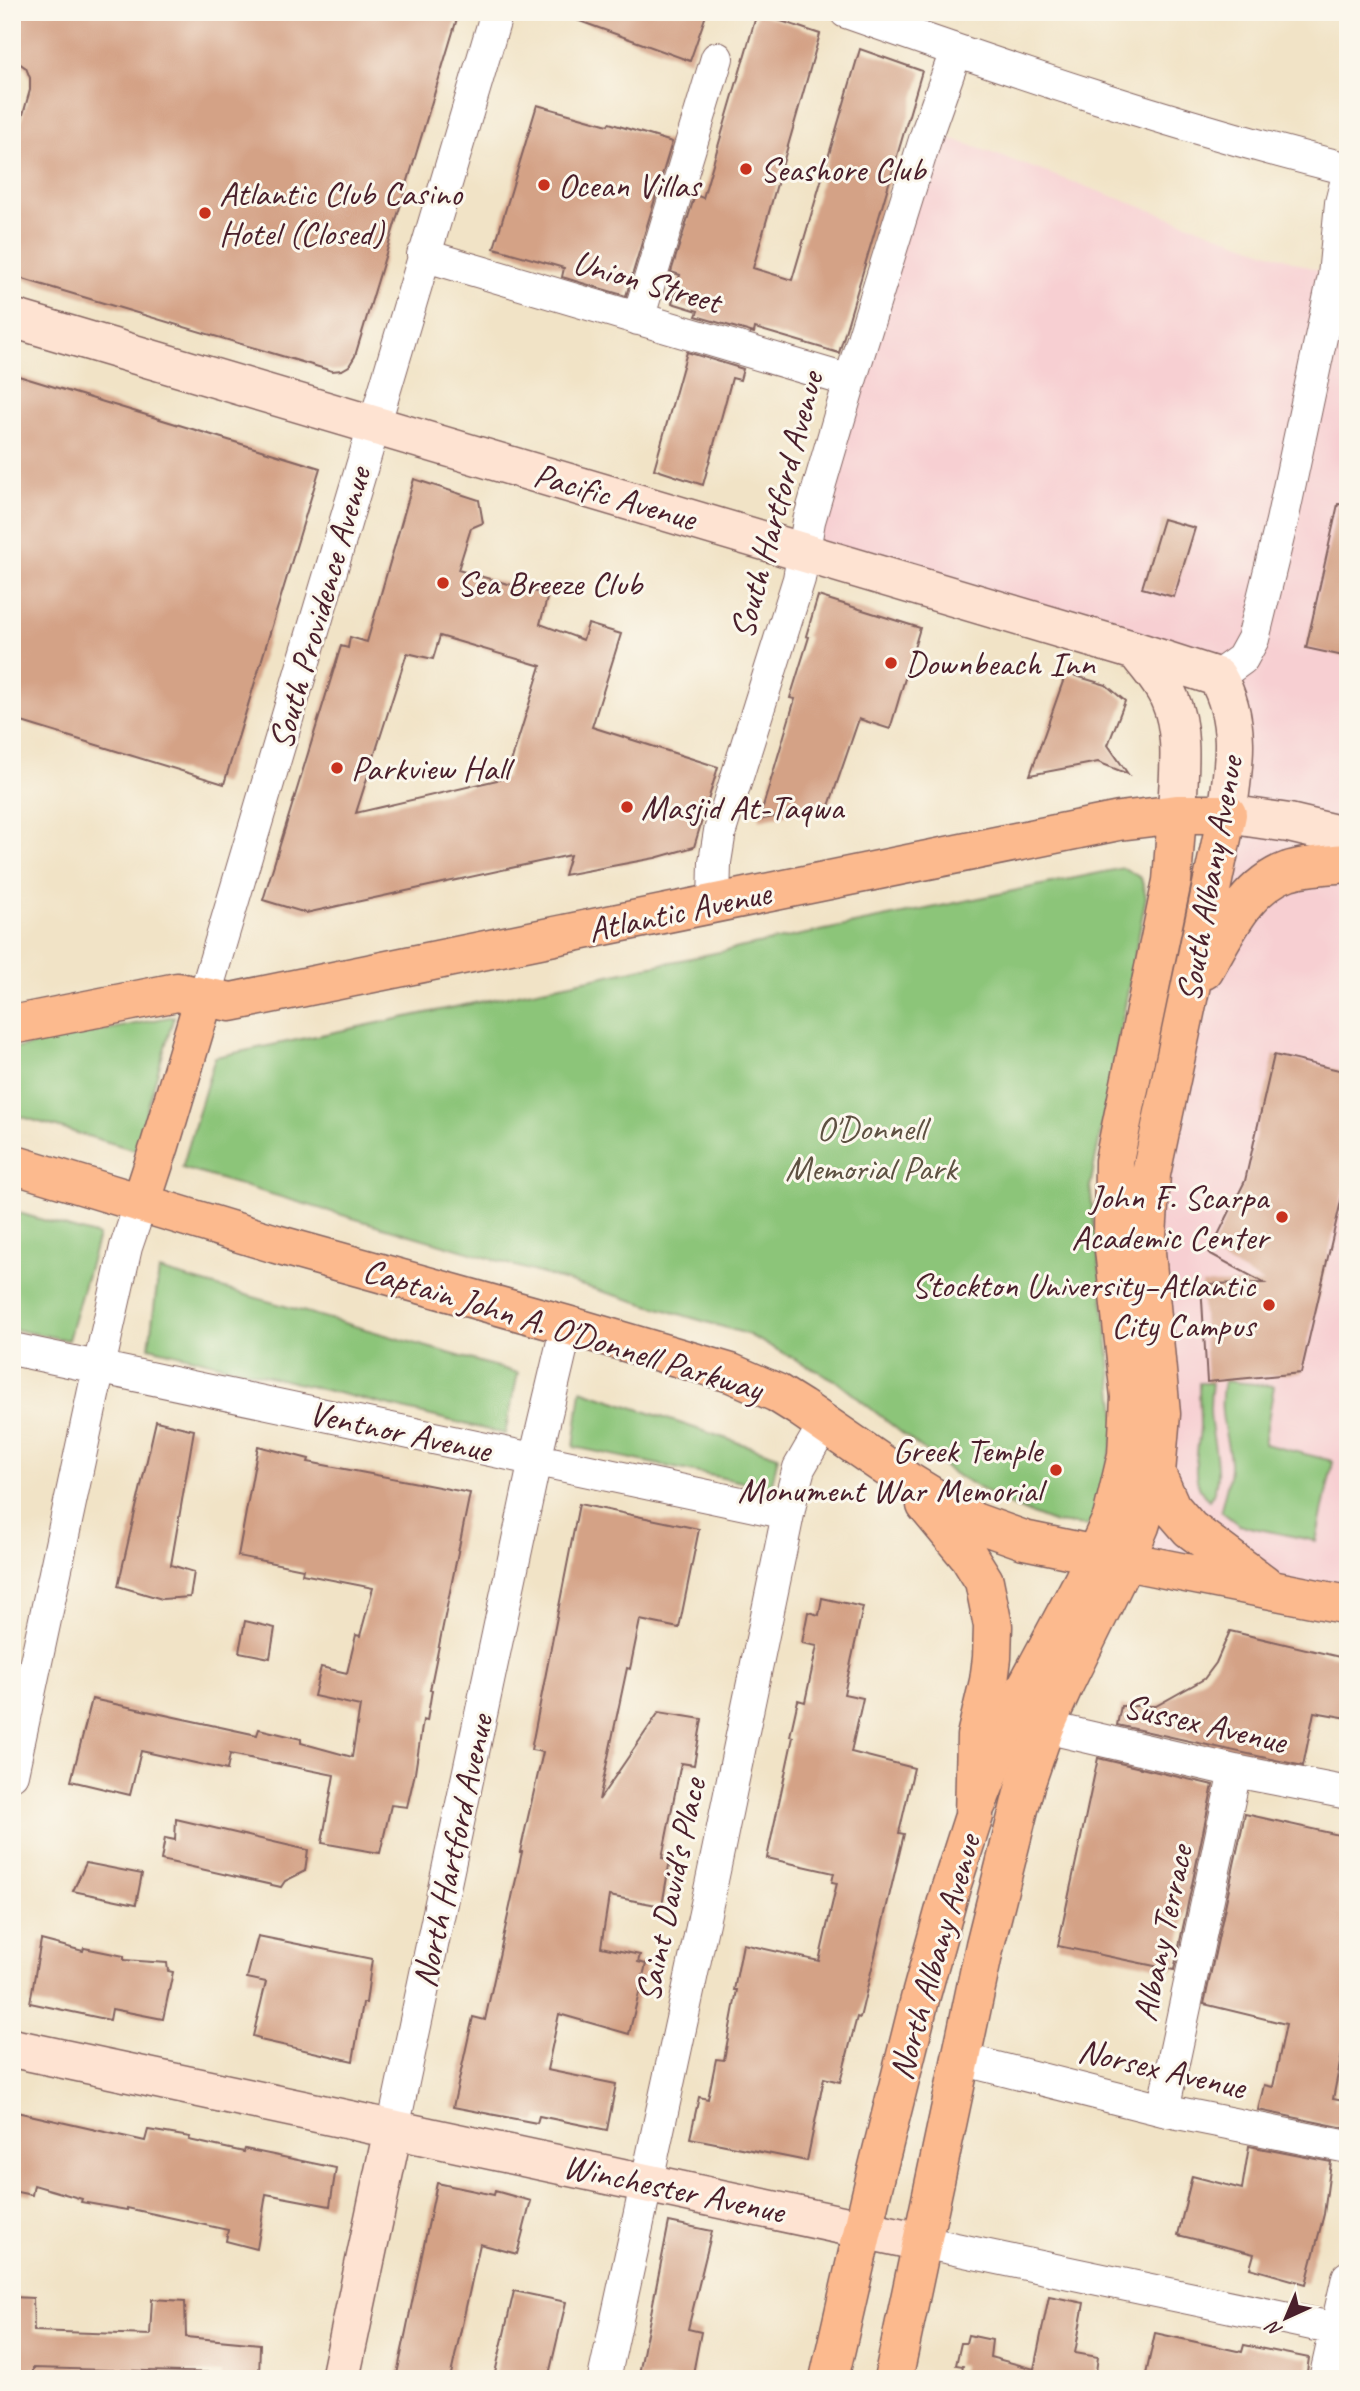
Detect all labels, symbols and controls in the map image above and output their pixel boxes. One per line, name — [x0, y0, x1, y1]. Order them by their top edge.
place label: Seashore Club — [760, 147, 927, 192]
marker: Seashore Club — [738, 161, 754, 177]
place label: Ocean Villas — [558, 163, 703, 208]
place label: Atlantic Club Casino Hotel (Closed) — [219, 171, 463, 256]
marker: Ocean Villas — [536, 177, 552, 193]
marker: Atlantic Club Casino Hotel (Closed) — [197, 205, 213, 221]
street label: Union Street — [568, 239, 729, 325]
street label: South Hartford Avenue — [719, 364, 834, 643]
street label: Pacific Avenue — [529, 452, 703, 542]
street label: South Providence Avenue — [258, 459, 382, 754]
place label: Sea Breeze Club — [457, 561, 644, 606]
marker: Sea Breeze Club — [435, 575, 451, 591]
place label: Downbeach Inn — [905, 641, 1096, 686]
marker: Downbeach Inn — [883, 655, 899, 671]
place label: Parkview Hall — [351, 746, 515, 791]
street label: South Albany Avenue — [1166, 750, 1254, 1005]
marker: Parkview Hall — [329, 760, 345, 776]
place label: Masjid At-Taqwa — [641, 785, 845, 830]
marker: Masjid At-Taqwa — [619, 799, 635, 815]
street label: Atlantic Avenue — [584, 870, 777, 953]
park label: O'Donnell Memorial Park — [785, 1106, 959, 1191]
place label: John F. Scarpa Academic Center — [1071, 1175, 1271, 1260]
marker: John F. Scarpa Academic Center — [1274, 1209, 1290, 1225]
street label: Captain John A. O'Donnell Parkway — [358, 1247, 770, 1412]
place label: Stockton University–Atlantic City Campus — [911, 1263, 1258, 1348]
marker: Stockton University–Atlantic City Campus — [1261, 1297, 1277, 1313]
street label: Ventnor Avenue — [305, 1390, 497, 1473]
place label: Greek Temple Monument War Memorial — [738, 1428, 1048, 1513]
marker: Greek Temple Monument War Memorial — [1048, 1462, 1064, 1478]
street label: Sussex Avenue — [1119, 1683, 1293, 1765]
street label: North Hartford Avenue — [402, 1708, 504, 1992]
street label: Saint David's Place — [625, 1772, 717, 2006]
street label: North Albany Avenue — [878, 1827, 992, 2085]
street label: Albany Terrace — [1122, 1838, 1204, 2025]
street label: Norsex Avenue — [1074, 2027, 1252, 2110]
street label: Winchester Avenue — [559, 2143, 791, 2234]
north arrow — [1252, 2282, 1322, 2352]
text: N — [1260, 2315, 1287, 2342]

